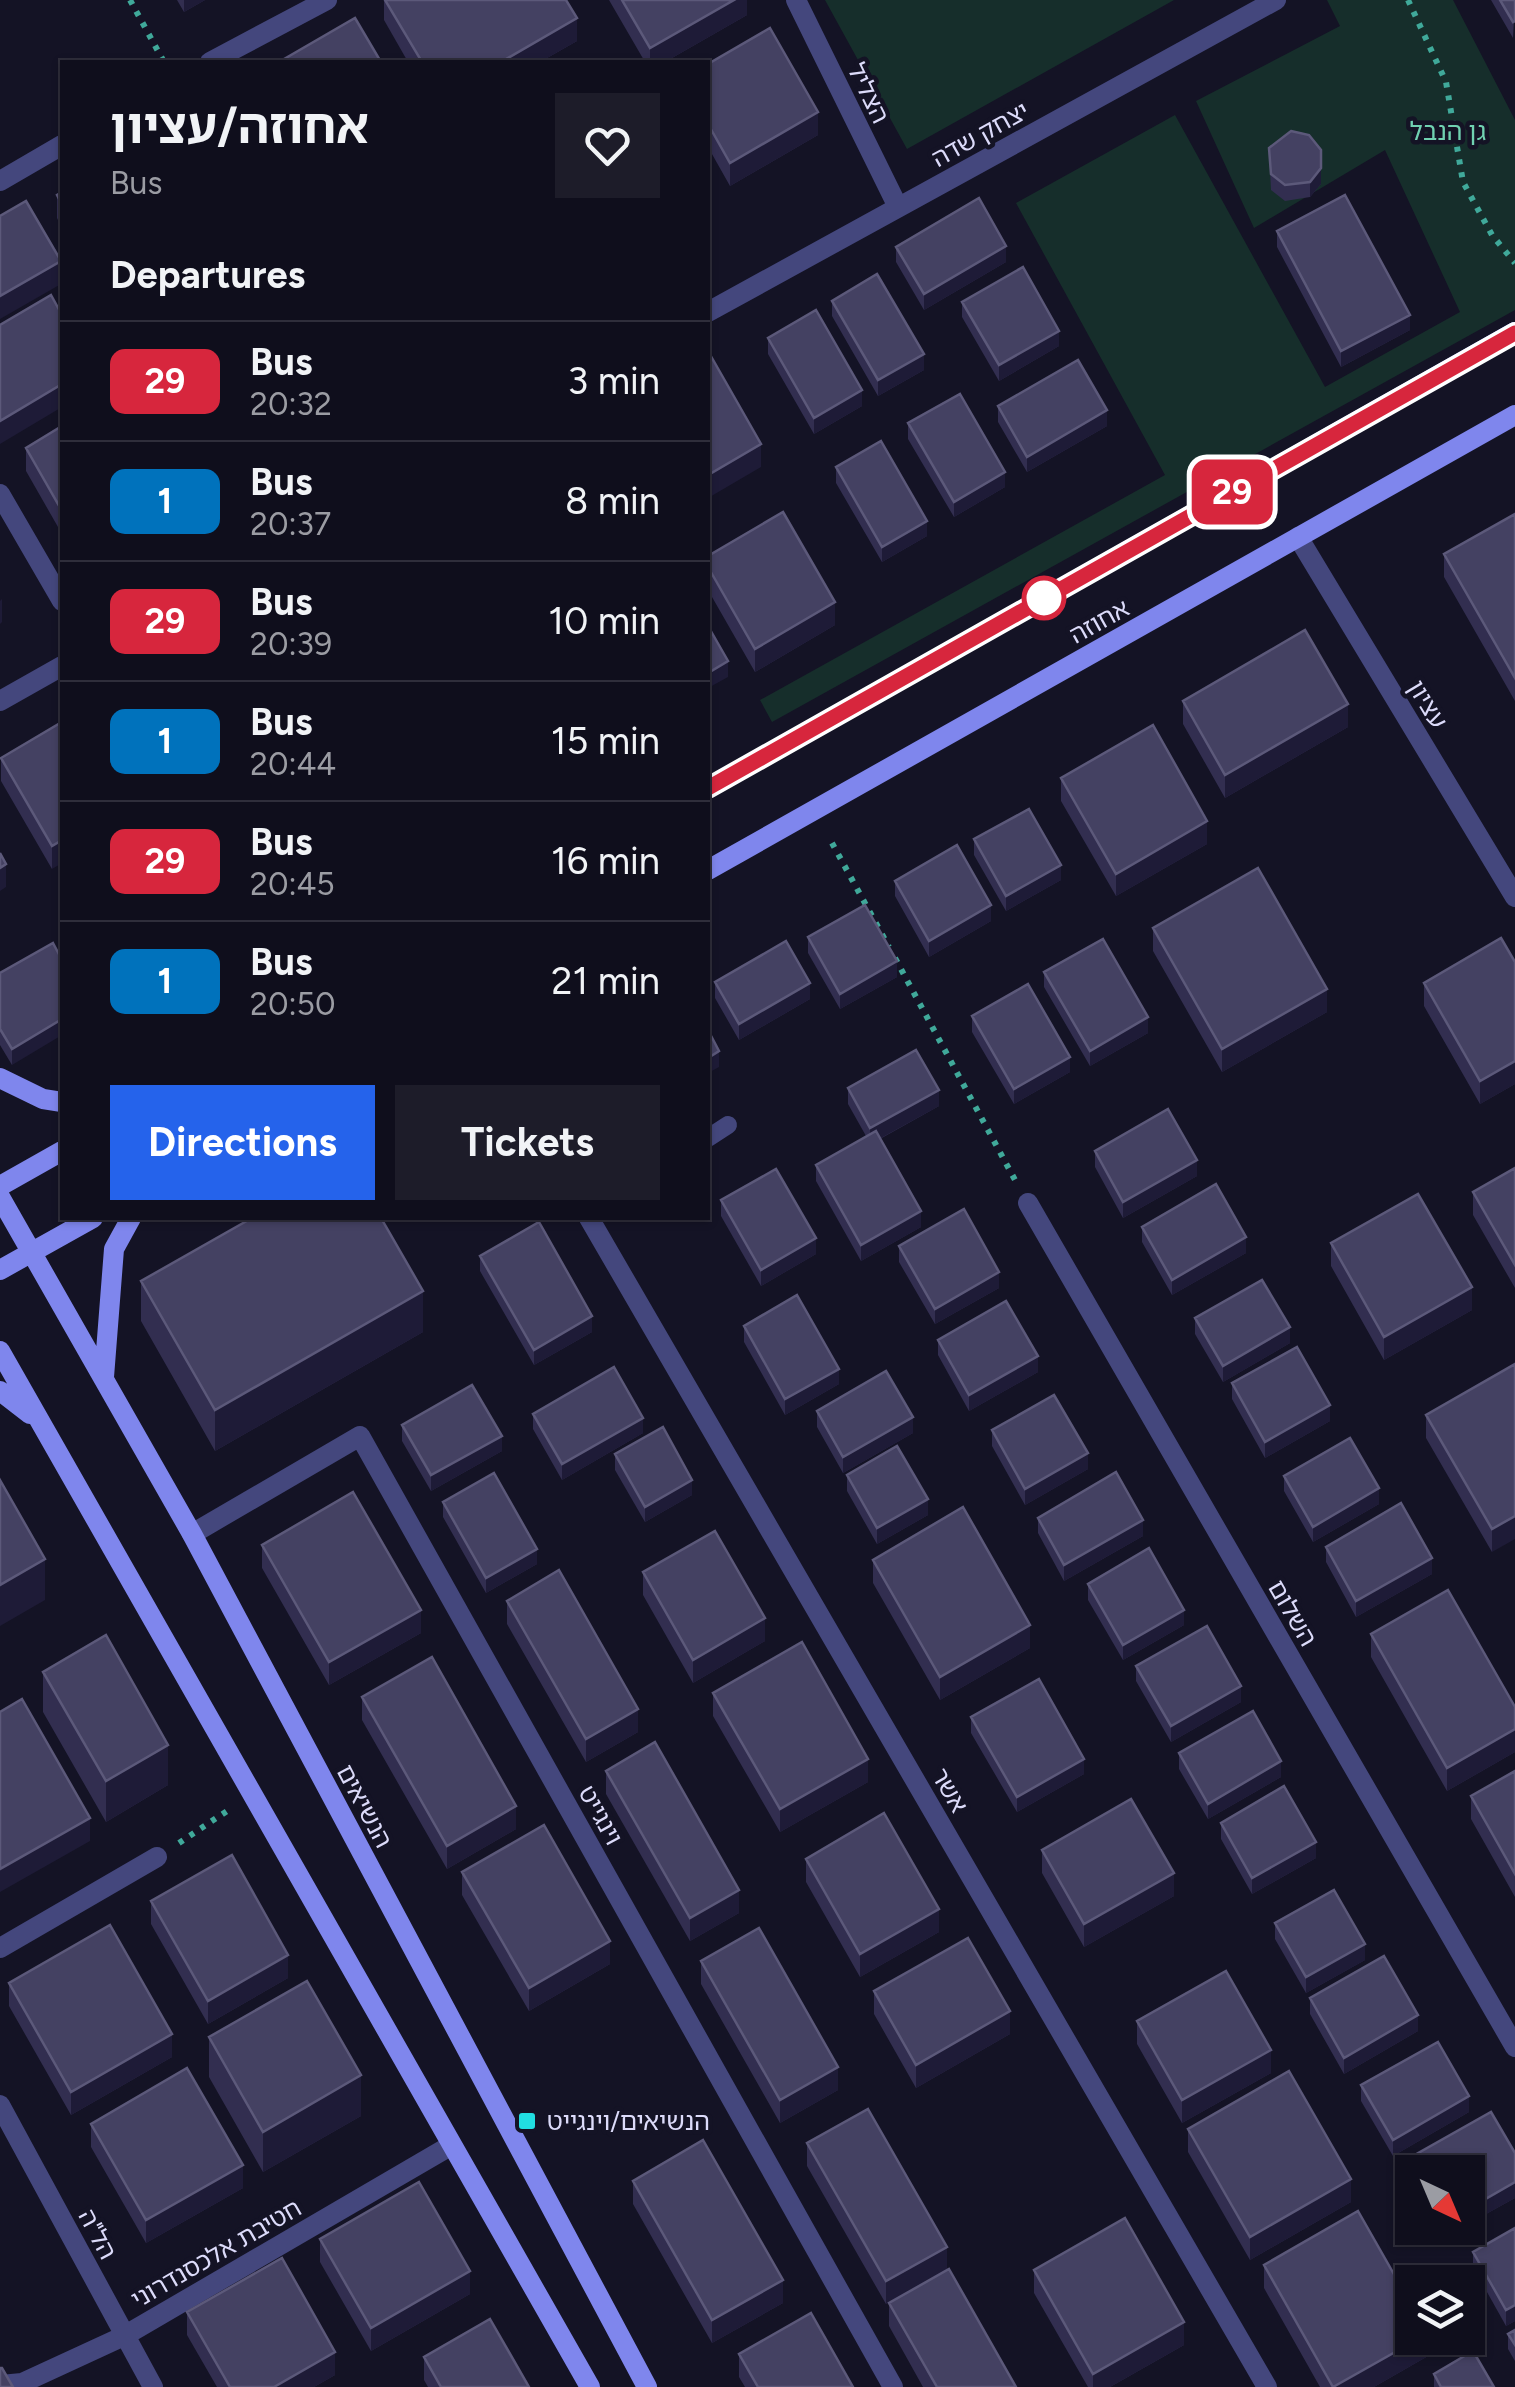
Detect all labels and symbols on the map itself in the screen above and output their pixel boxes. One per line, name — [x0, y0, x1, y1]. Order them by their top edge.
street label: הצליל — [842, 58, 896, 128]
street label: יצחק שדה — [926, 95, 1034, 173]
park label: גן הנבל — [1410, 116, 1486, 146]
line badge: 29 — [1187, 460, 1277, 524]
unlabelled marker — [1023, 577, 1065, 619]
street label: אחוזה — [1064, 592, 1134, 650]
street label: עציון — [1402, 674, 1454, 734]
street label: השלום — [1262, 1575, 1324, 1651]
street label: הנשיאים — [331, 1759, 399, 1853]
street label: אשר — [925, 1762, 975, 1818]
street label: וינגייט — [573, 1780, 629, 1850]
place label: הנשיאים/וינגייט — [547, 2106, 710, 2136]
marker: הנשיאים/וינגייט — [516, 2110, 538, 2132]
north arrow — [1395, 2155, 1485, 2245]
street label: חטיבת אלכסנדרוני — [126, 2192, 306, 2314]
street label: הל"ה — [72, 2204, 124, 2264]

